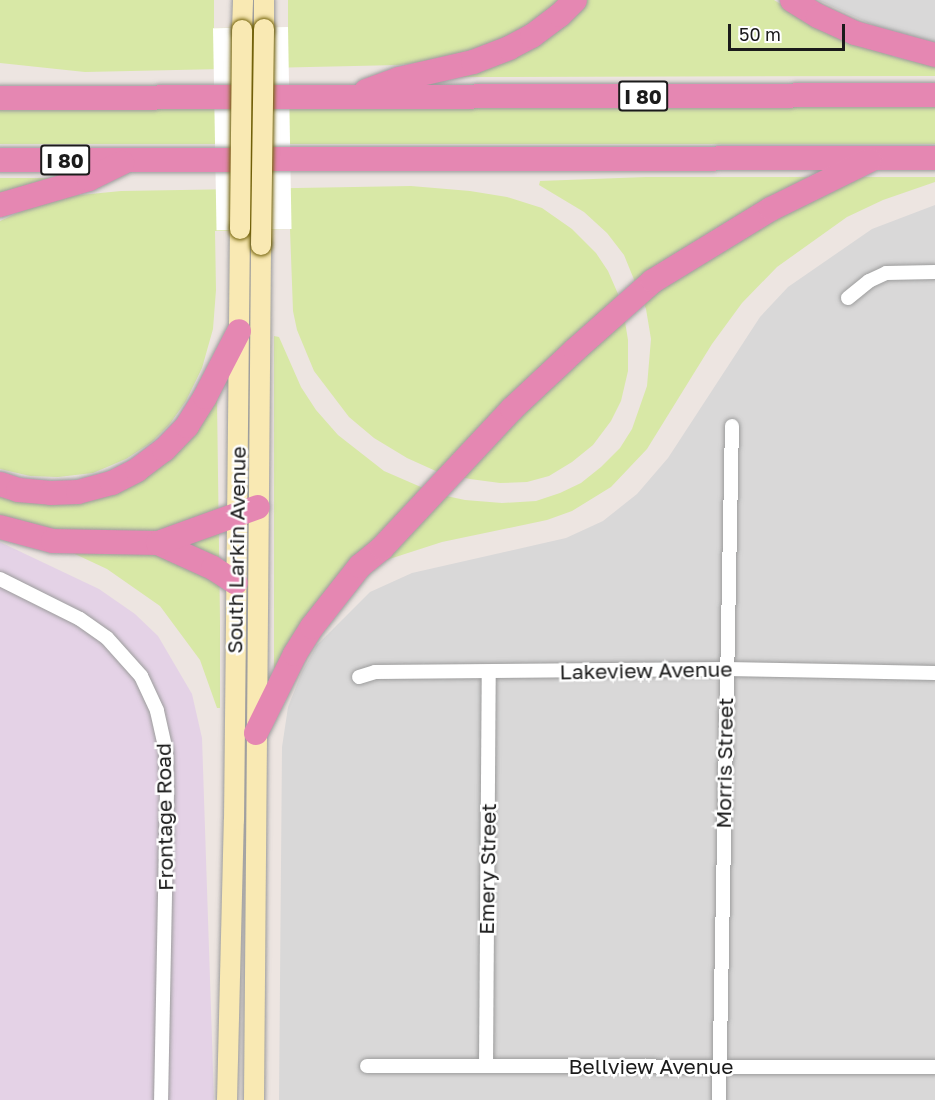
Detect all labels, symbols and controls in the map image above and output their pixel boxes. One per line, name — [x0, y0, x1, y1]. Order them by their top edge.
scale bar — [731, 12, 848, 50]
text: 50 m — [739, 23, 781, 45]
road number: I 80 — [618, 79, 668, 113]
road number: I 80 — [40, 143, 90, 177]
street label: South Larkin Avenue — [222, 446, 250, 654]
street label: Lakeview Avenue — [559, 656, 733, 684]
street label: Morris Street — [710, 697, 738, 829]
street label: Frontage Road — [150, 743, 178, 891]
street label: Emery Street — [473, 803, 501, 935]
street label: Bellview Avenue — [568, 1053, 734, 1079]

